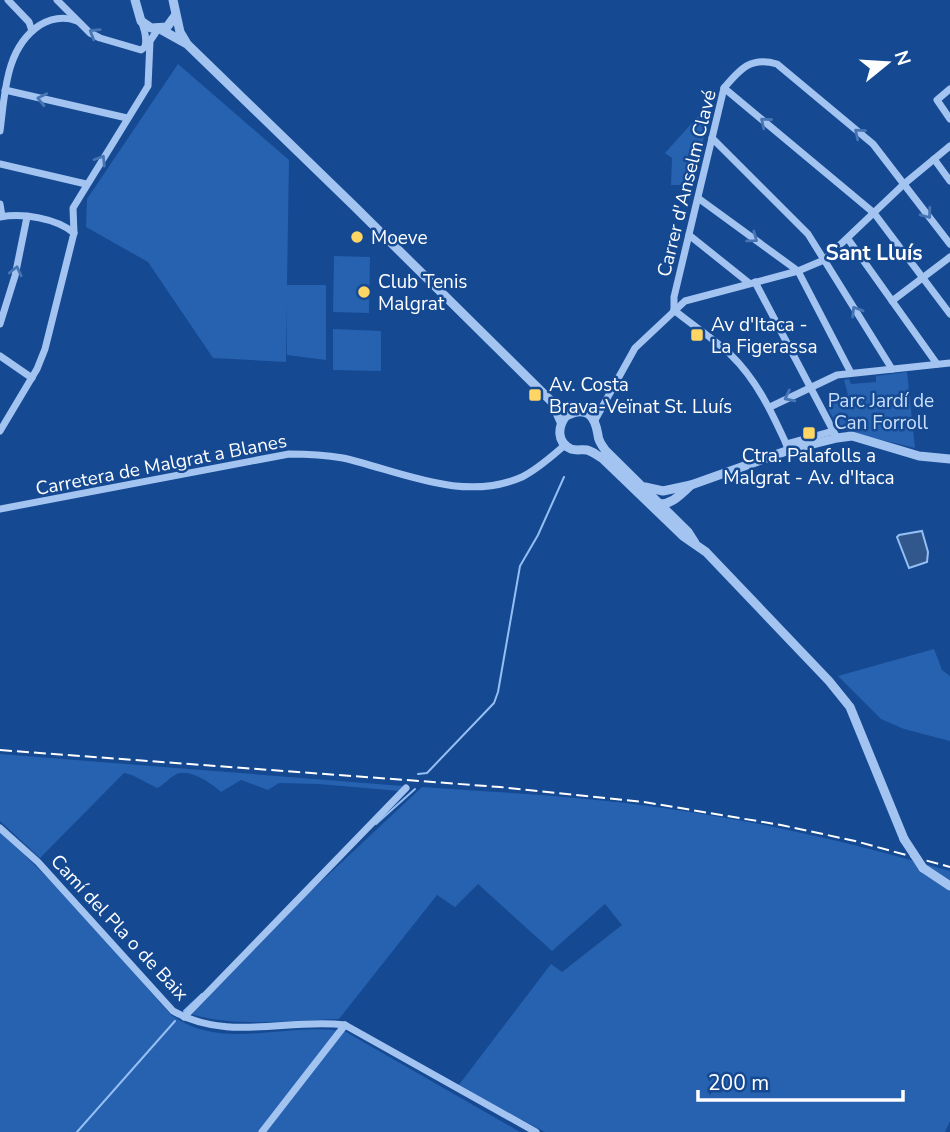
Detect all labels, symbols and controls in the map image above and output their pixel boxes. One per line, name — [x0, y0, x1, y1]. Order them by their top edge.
north arrow — [852, 28, 922, 98]
one-way arrow — [89, 29, 102, 42]
text: N — [888, 47, 917, 69]
street label: Carrer d'Anselm Clavé — [651, 87, 723, 279]
one-way arrow — [37, 93, 49, 107]
one-way arrow — [760, 118, 773, 130]
one-way arrow — [855, 129, 868, 141]
one-way arrow — [93, 154, 106, 167]
one-way arrow — [919, 207, 932, 219]
place label: Moeve — [371, 225, 428, 251]
marker: Moeve — [349, 229, 365, 245]
one-way arrow — [745, 230, 758, 242]
district label: Sant Lluís — [825, 239, 923, 267]
one-way arrow — [7, 265, 22, 277]
place label: Club Tenis Malgrat — [378, 269, 467, 317]
marker: Club Tenis Malgrat — [356, 284, 372, 300]
one-way arrow — [852, 306, 865, 319]
place label: Av d'Itaca - La Figerassa — [711, 312, 817, 360]
marker: Av d'Itaca - La Figerassa — [689, 327, 705, 343]
place label: Av. Costa Brava-Veïnat St. Lluís — [549, 372, 732, 420]
marker: Av. Costa Brava-Veïnat St. Lluís — [527, 387, 543, 403]
park label: Parc Jardí de Can Forroll — [828, 388, 934, 436]
one-way arrow — [784, 389, 796, 403]
marker: Ctra. Palafolls a Malgrat - Av. d'Itaca — [801, 425, 817, 441]
street label: Carretera de Malgrat a Blanes — [33, 428, 289, 502]
place label: Ctra. Palafolls a Malgrat - Av. d'Itaca — [723, 443, 895, 491]
street label: Camí del Pla o de Baix — [45, 849, 194, 1006]
scale bar — [698, 1058, 903, 1102]
text: 200 m — [708, 1069, 769, 1097]

